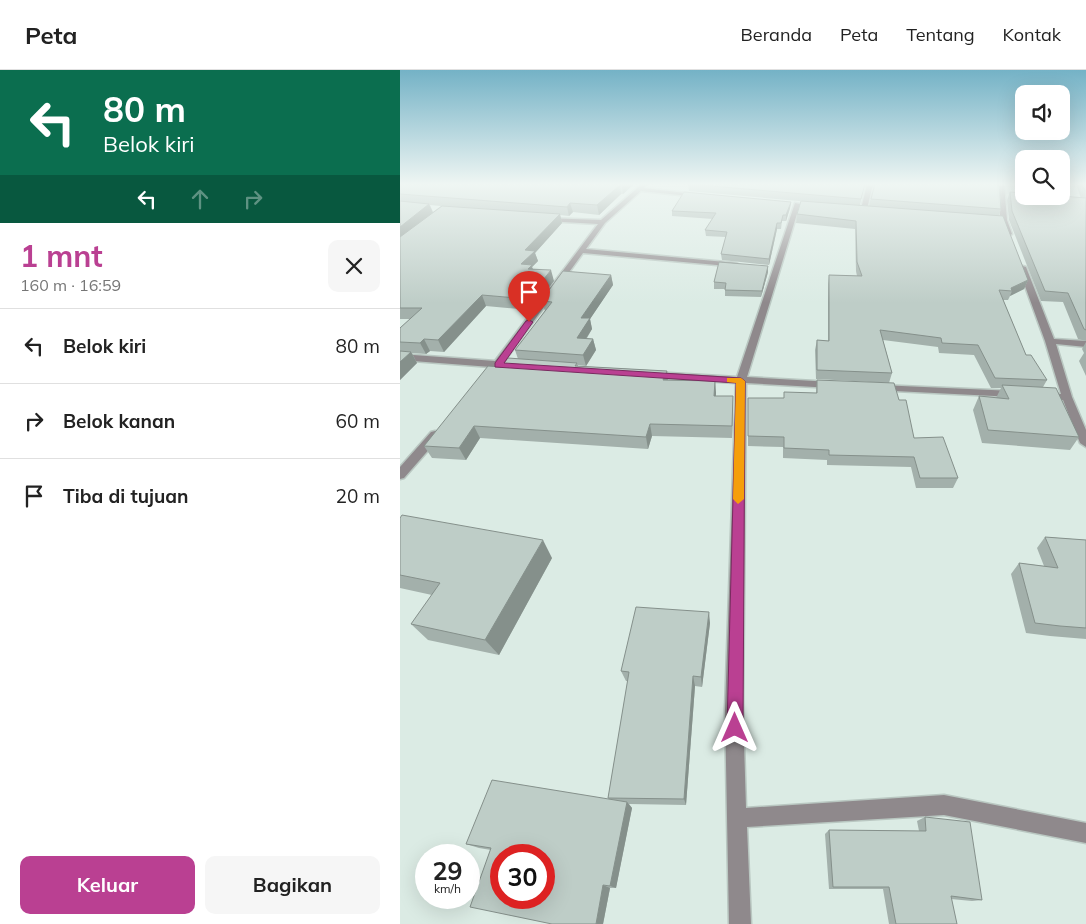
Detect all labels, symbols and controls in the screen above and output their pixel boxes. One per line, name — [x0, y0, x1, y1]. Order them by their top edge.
text: Peta — [25, 20, 77, 50]
text: Beranda — [741, 23, 812, 46]
text: Peta — [840, 23, 878, 46]
text: Tentang — [906, 23, 975, 46]
text: Kontak — [1003, 23, 1061, 46]
map controls — [1015, 85, 1070, 205]
button: sound — [1015, 85, 1070, 140]
text: 80 m — [103, 87, 186, 131]
icon: left — [20, 90, 85, 155]
text: Belok kiri — [103, 130, 195, 158]
button: search — [1015, 150, 1070, 205]
icon: left — [133, 185, 161, 213]
icon: ahead — [186, 185, 214, 213]
icon: right — [239, 185, 267, 213]
text: 1 mnt — [20, 237, 103, 275]
button: close — [328, 240, 380, 292]
pin — [508, 271, 550, 322]
text: 160 m · 16:59 — [20, 275, 121, 295]
icon: arrive — [515, 278, 543, 306]
icon: left — [20, 332, 48, 360]
text: Belok kiri — [63, 334, 146, 358]
text: 80 m — [336, 334, 380, 358]
icon: right — [20, 407, 48, 435]
text: Belok kanan — [63, 409, 175, 433]
text: 60 m — [336, 409, 380, 433]
icon: arrive — [20, 482, 48, 510]
text: Tiba di tujuan — [63, 484, 188, 508]
text: 20 m — [336, 484, 380, 508]
position arrow — [708, 701, 760, 753]
speed limit sign: 30 — [490, 844, 555, 909]
text: 29 — [432, 855, 463, 886]
button: Keluar — [20, 856, 195, 914]
button: Bagikan — [205, 856, 380, 914]
text: km/h — [434, 881, 461, 896]

